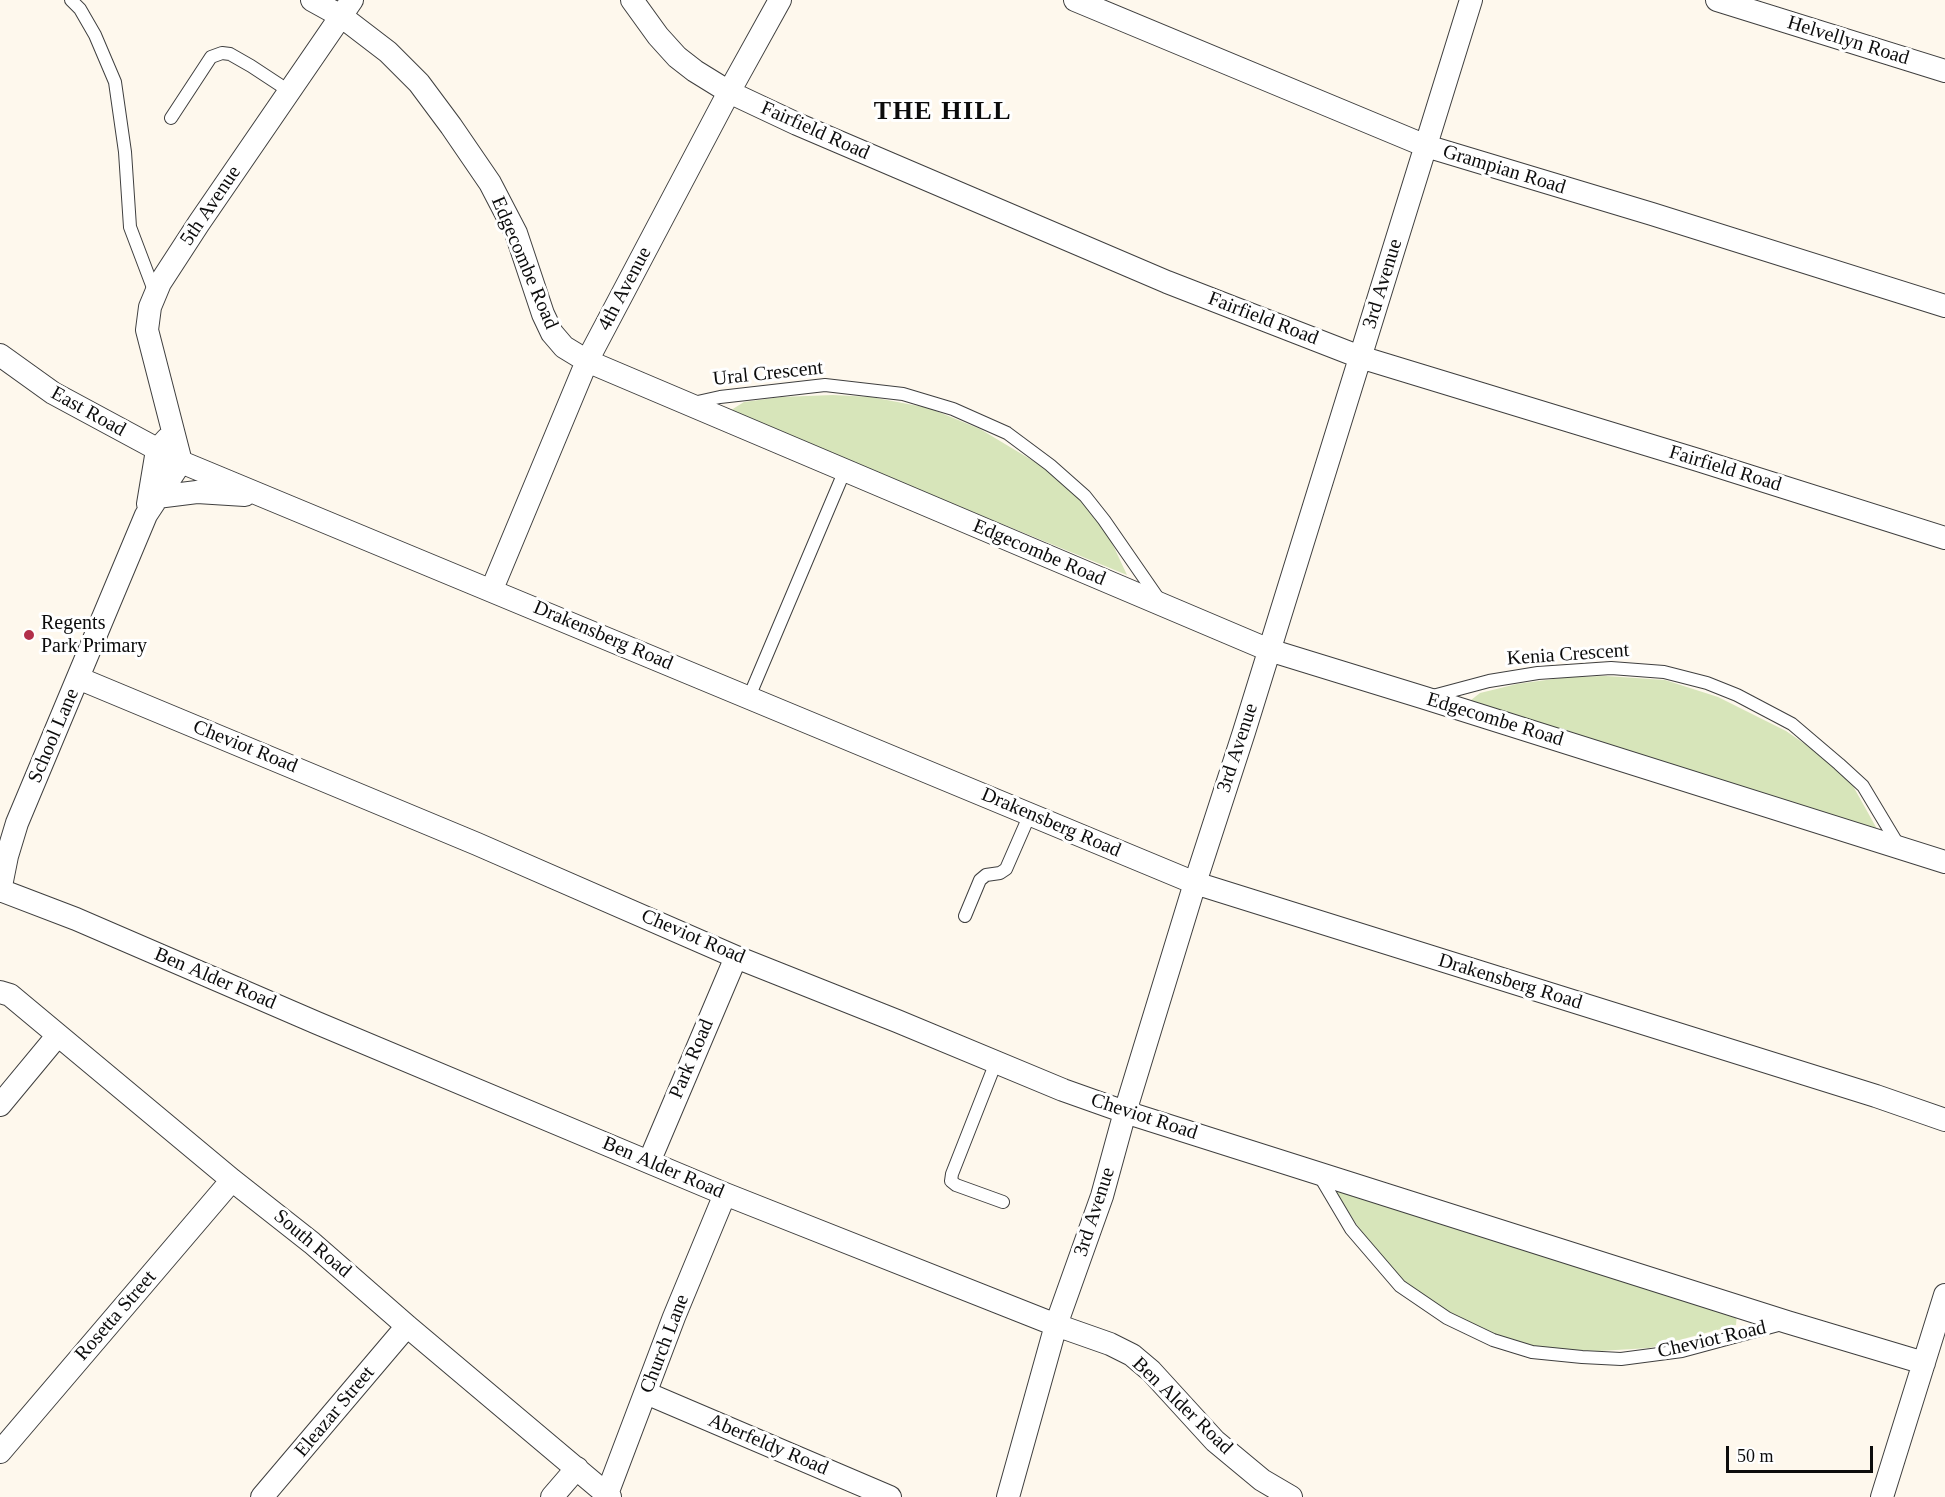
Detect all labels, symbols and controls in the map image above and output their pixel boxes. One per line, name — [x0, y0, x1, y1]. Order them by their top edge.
street label: Helvellyn Road — [1784, 11, 1912, 71]
street label: Fairfield Road — [757, 96, 873, 166]
district label: THE HILL — [874, 96, 1012, 128]
street label: Grampian Road — [1440, 140, 1568, 200]
street label: 5th Avenue — [176, 161, 246, 251]
street label: Edgecombe Road — [485, 193, 563, 333]
street label: 3rd Avenue — [1358, 236, 1408, 332]
street label: 4th Avenue — [593, 243, 657, 335]
street label: Fairfield Road — [1205, 287, 1321, 351]
street label: Ural Crescent — [712, 356, 824, 392]
street label: East Road — [46, 382, 130, 442]
street label: Fairfield Road — [1666, 441, 1784, 497]
street label: Edgecombe Road — [969, 514, 1109, 592]
street label: Drakensberg Road — [530, 596, 676, 676]
place label: Regents Park Primary — [41, 612, 147, 659]
marker: Regents Park Primary — [22, 628, 36, 642]
street label: Kenia Crescent — [1506, 639, 1630, 671]
street label: School Lane — [23, 685, 85, 787]
street label: Edgecombe Road — [1424, 688, 1566, 752]
street label: 3rd Avenue — [1212, 700, 1264, 796]
street label: Cheviot Road — [189, 715, 301, 779]
street label: Drakensberg Road — [978, 783, 1124, 863]
street label: Cheviot Road — [637, 904, 749, 970]
street label: Ben Alder Road — [150, 943, 280, 1015]
street label: Drakensberg Road — [1435, 949, 1585, 1015]
street label: Park Road — [665, 1016, 719, 1102]
street label: Cheviot Road — [1088, 1089, 1200, 1145]
street label: Ben Alder Road — [598, 1132, 728, 1204]
street label: 3rd Avenue — [1069, 1164, 1121, 1260]
street label: South Road — [268, 1205, 356, 1283]
street label: Rosetta Street — [70, 1266, 162, 1366]
street label: Church Lane — [635, 1291, 695, 1397]
street label: Cheviot Road — [1655, 1316, 1769, 1364]
street label: Ben Alder Road — [1127, 1352, 1237, 1460]
street label: Eleazar Street — [290, 1362, 380, 1462]
street label: Aberfeldy Road — [704, 1409, 832, 1481]
scale bar — [1729, 1434, 1876, 1472]
text: 50 m — [1737, 1446, 1774, 1466]

